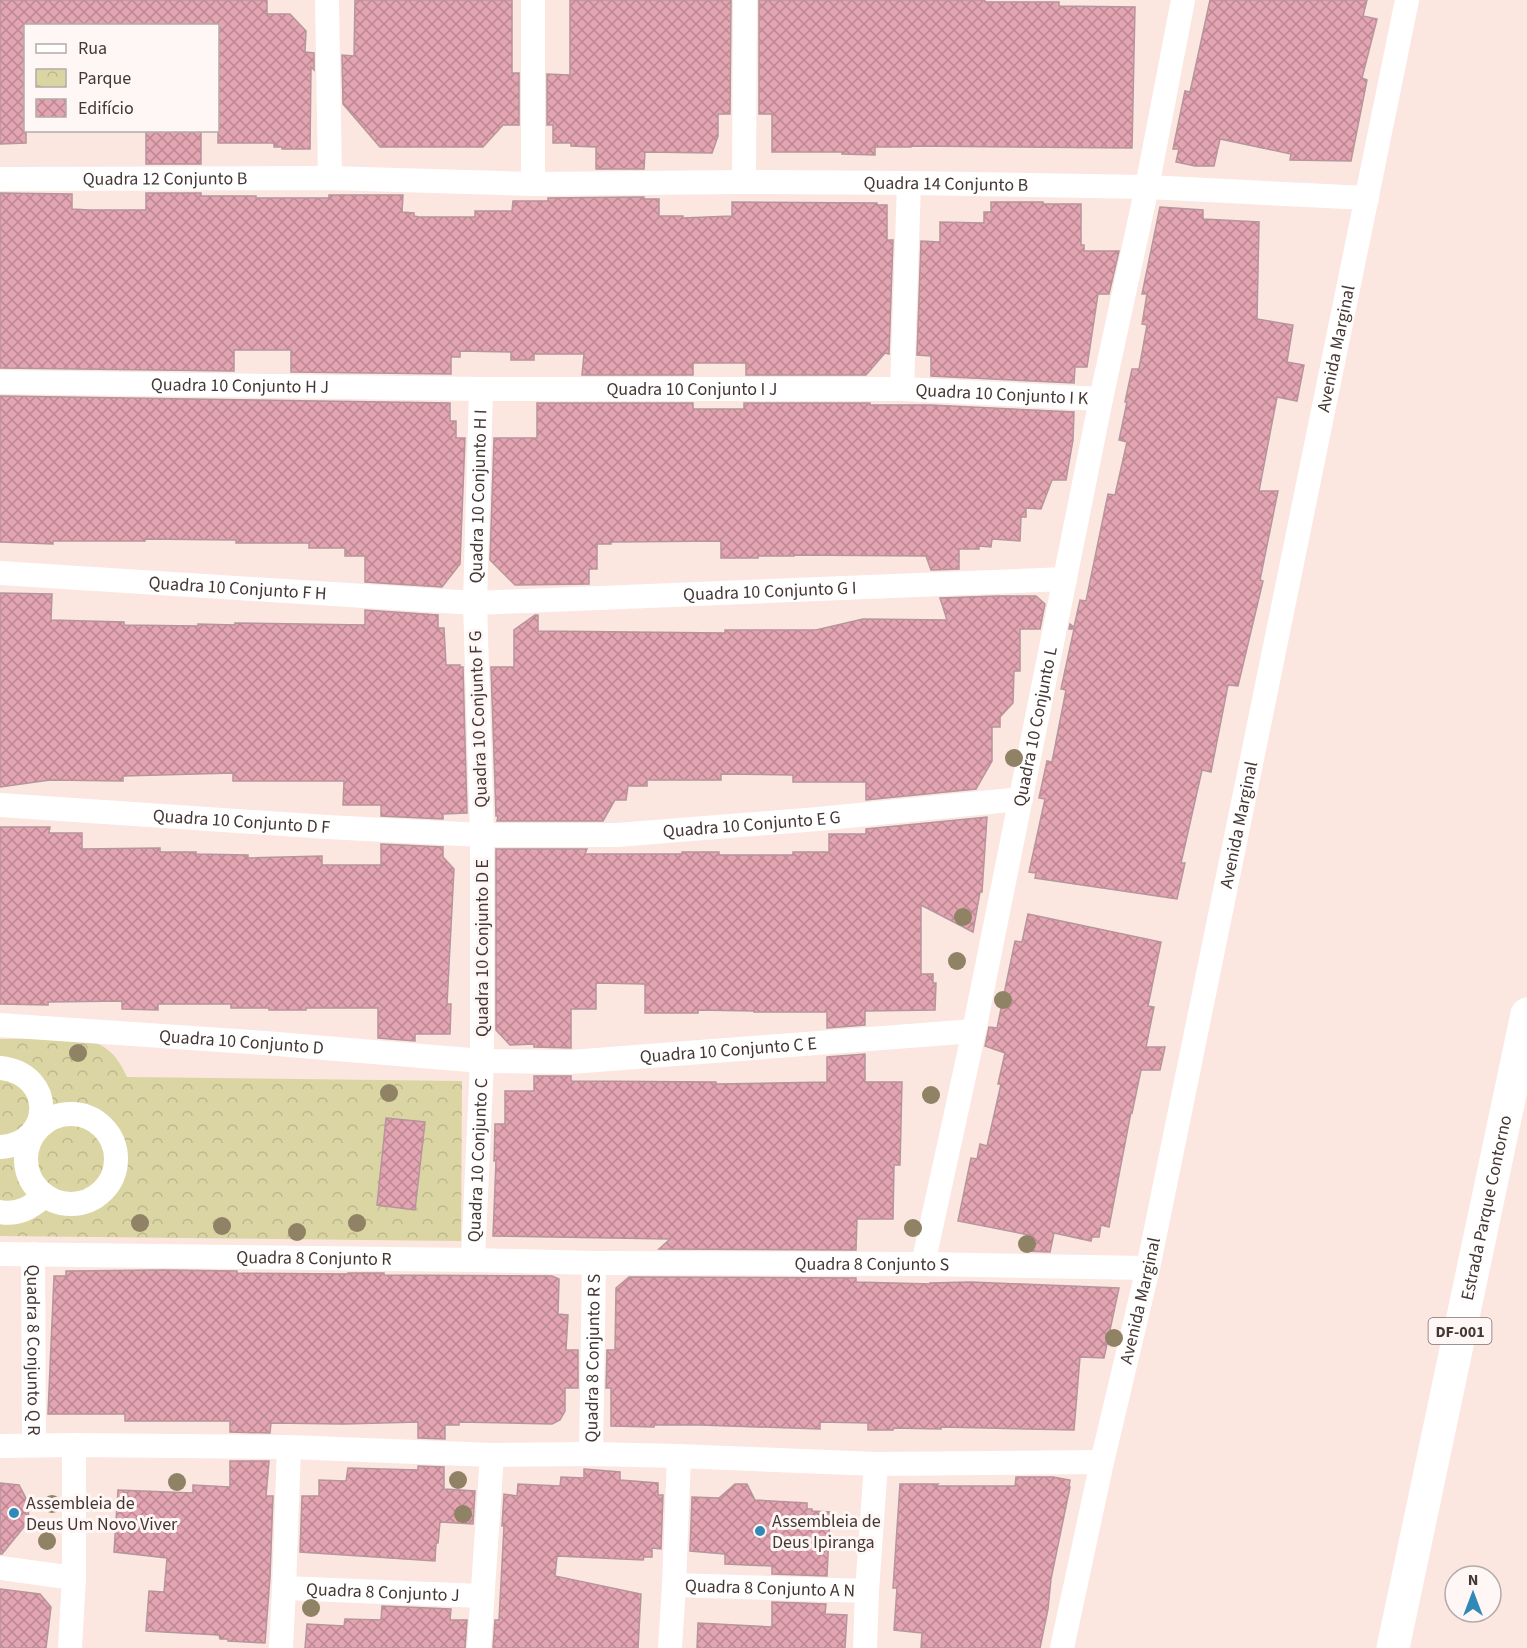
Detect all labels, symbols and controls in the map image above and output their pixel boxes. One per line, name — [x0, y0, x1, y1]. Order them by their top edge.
legend — [24, 24, 219, 132]
text: Rua — [78, 36, 107, 61]
text: Parque — [78, 66, 131, 91]
text: Edifício — [78, 96, 134, 121]
street label: Quadra 12 Conjunto B — [83, 166, 247, 192]
street label: Quadra 14 Conjunto B — [863, 171, 1028, 198]
street label: Avenida Marginal — [1311, 283, 1361, 415]
street label: Quadra 10 Conjunto H J — [151, 372, 329, 400]
street label: Quadra 10 Conjunto I J — [606, 377, 777, 402]
street label: Quadra 10 Conjunto I K — [915, 378, 1089, 411]
street label: Quadra 10 Conjunto H I — [464, 409, 493, 584]
street label: Quadra 10 Conjunto F H — [148, 570, 327, 607]
street label: Quadra 10 Conjunto G I — [683, 575, 857, 608]
street label: Quadra 10 Conjunto F G — [463, 630, 494, 808]
street label: Quadra 10 Conjunto L — [1007, 644, 1064, 809]
street label: Avenida Marginal — [1214, 759, 1264, 891]
street label: Quadra 10 Conjunto D F — [152, 803, 331, 840]
street label: Quadra 10 Conjunto E G — [662, 805, 842, 844]
street label: Quadra 10 Conjunto D E — [470, 859, 495, 1037]
street label: Quadra 10 Conjunto D — [158, 1024, 325, 1061]
street label: Quadra 10 Conjunto C E — [639, 1031, 818, 1070]
street label: Quadra 10 Conjunto C — [462, 1077, 494, 1243]
street label: Estrada Parque Contorno — [1455, 1113, 1518, 1303]
street label: Avenida Marginal — [1114, 1235, 1167, 1367]
street label: Quadra 8 Conjunto R — [236, 1245, 392, 1272]
street label: Quadra 8 Conjunto S — [795, 1252, 950, 1277]
street label: Quadra 8 Conjunto Q R — [20, 1264, 46, 1436]
street label: Quadra 8 Conjunto R S — [579, 1274, 607, 1443]
road number: DF-001 — [1428, 1318, 1492, 1344]
place label: Assembleia de Deus Um Novo Viver — [26, 1491, 178, 1537]
marker: Assembleia de Deus Um Novo Viver — [7, 1506, 21, 1520]
place label: Assembleia de Deus Ipiranga — [772, 1509, 881, 1555]
marker: Assembleia de Deus Ipiranga — [753, 1524, 767, 1538]
north arrow — [1443, 1564, 1503, 1624]
text: N — [1468, 1569, 1478, 1591]
street label: Quadra 8 Conjunto A N — [684, 1573, 855, 1604]
street label: Quadra 8 Conjunto J — [306, 1577, 460, 1608]

